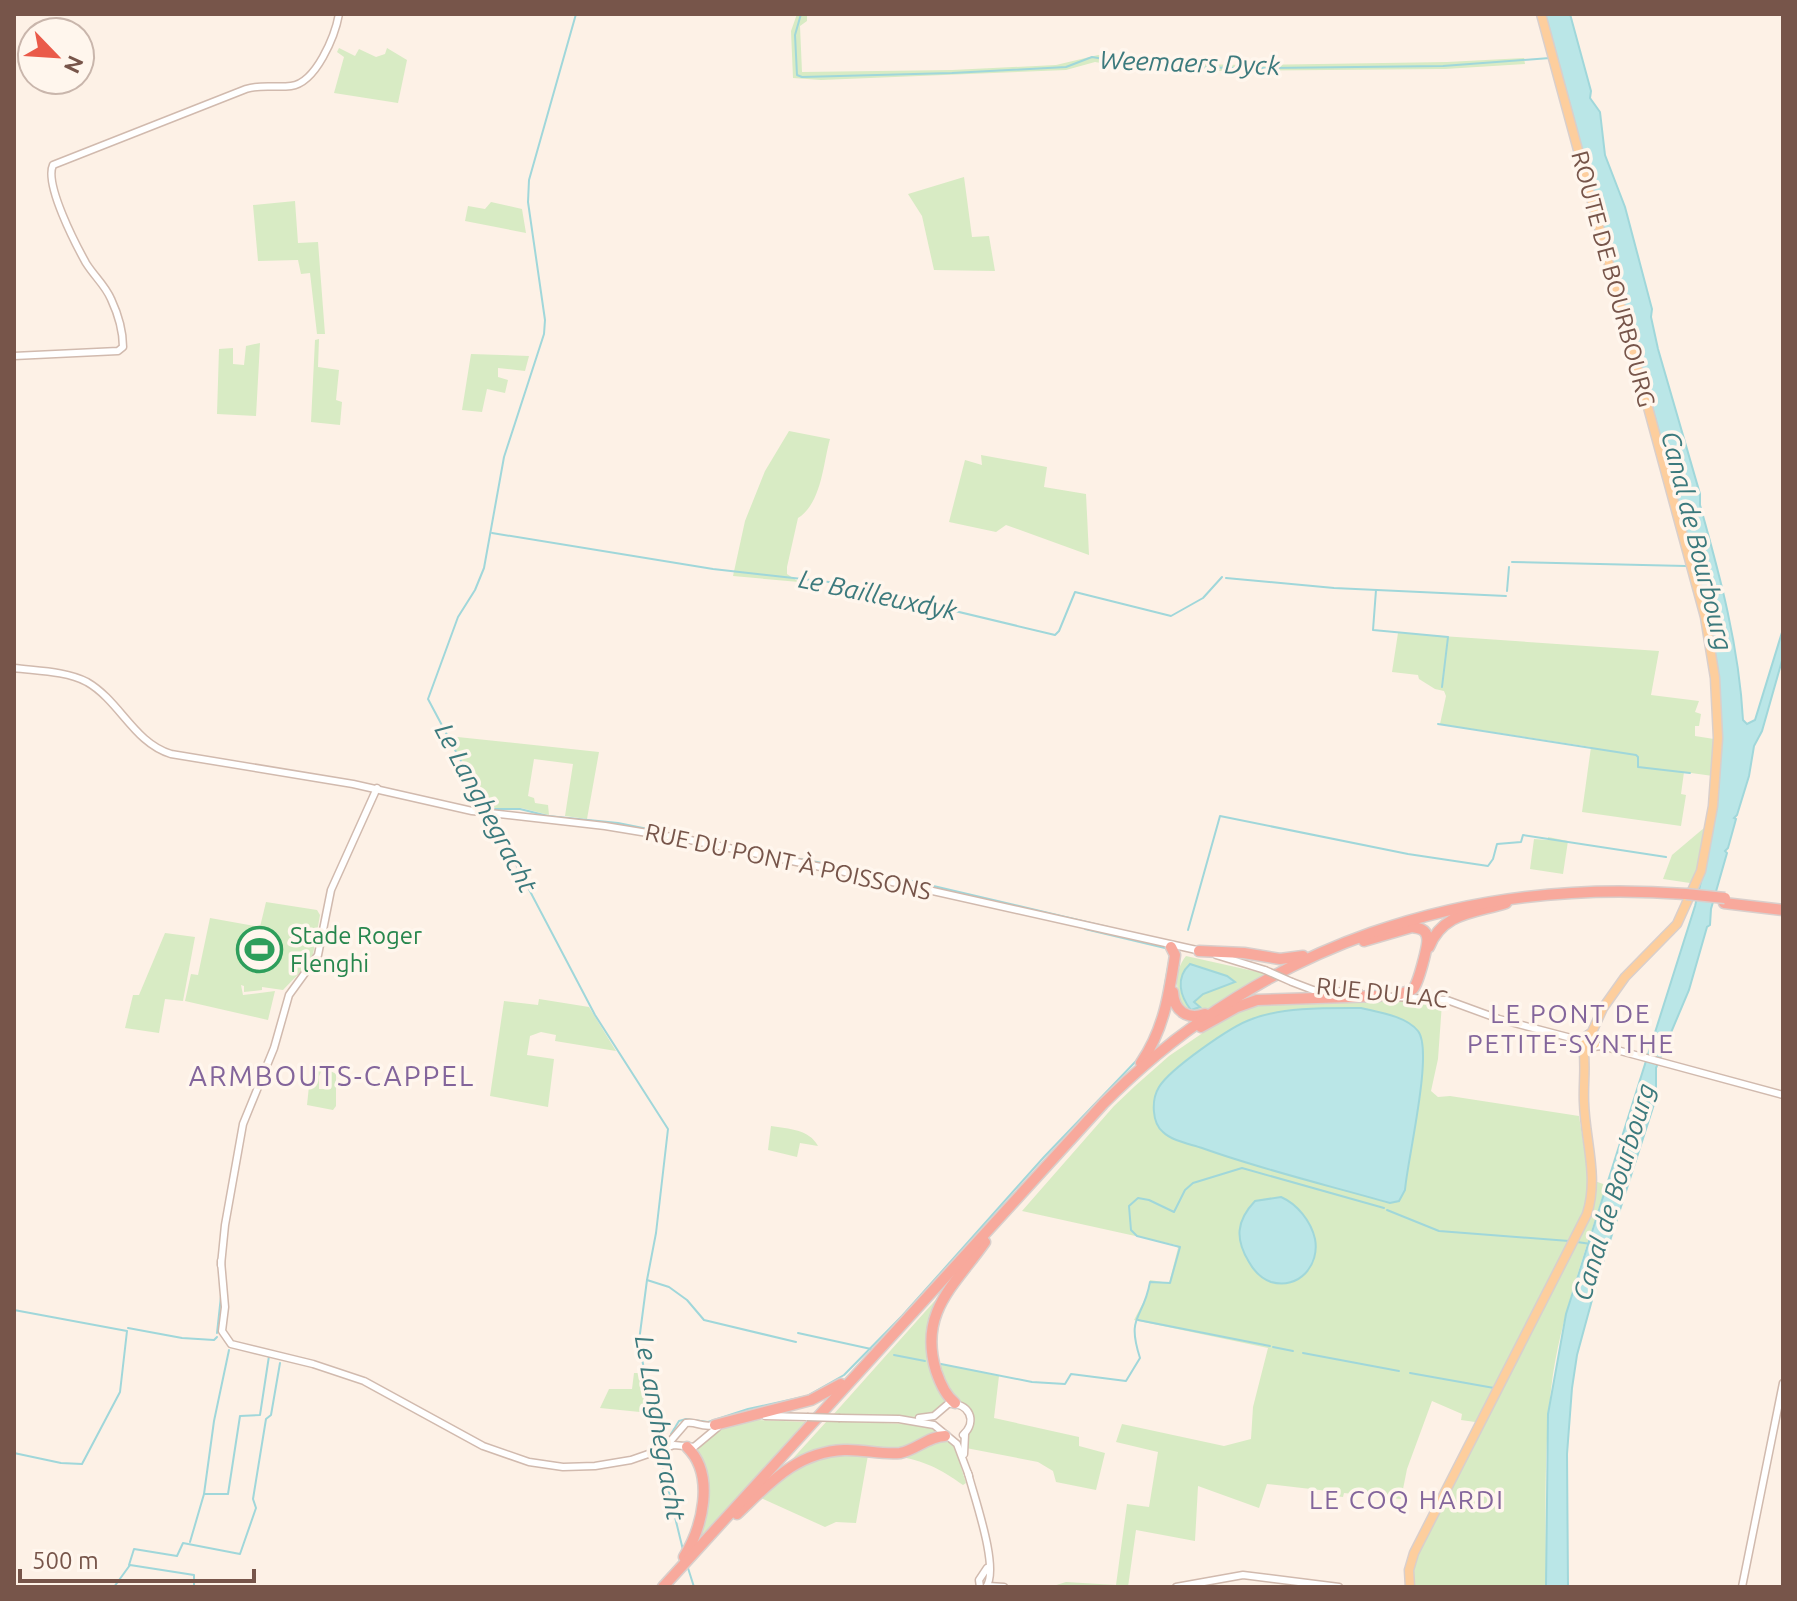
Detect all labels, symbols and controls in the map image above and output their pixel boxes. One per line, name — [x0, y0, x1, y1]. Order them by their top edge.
north arrow — [16, 16, 96, 96]
water label: Weemaers Dyck — [1099, 45, 1282, 80]
text: N — [60, 52, 89, 77]
street label: ROUTE DE BOURBOURG — [1566, 148, 1661, 410]
water label: Canal de Bourbourg — [1656, 428, 1739, 654]
water label: Le Bailleuxdyk — [796, 564, 961, 626]
water label: Le Langhegracht — [430, 718, 544, 898]
street label: RUE DU PONT À POISSONS — [643, 817, 934, 905]
place label: Stade Roger Flenghi — [290, 922, 422, 977]
sports icon: Stade Roger Flenghi — [235, 926, 283, 974]
street label: RUE DU LAC — [1315, 972, 1449, 1013]
district label: LE PONT DE PETITE-SYNTHE — [1467, 999, 1675, 1058]
district label: ARMBOUTS-CAPPEL — [189, 1060, 475, 1091]
water label: Canal de Bourbourg — [1567, 1080, 1660, 1304]
water label: Le Langhegracht — [630, 1333, 691, 1524]
district label: LE COQ HARDI — [1309, 1485, 1505, 1514]
scale bar — [20, 1533, 254, 1583]
text: 500 m — [32, 1547, 99, 1574]

